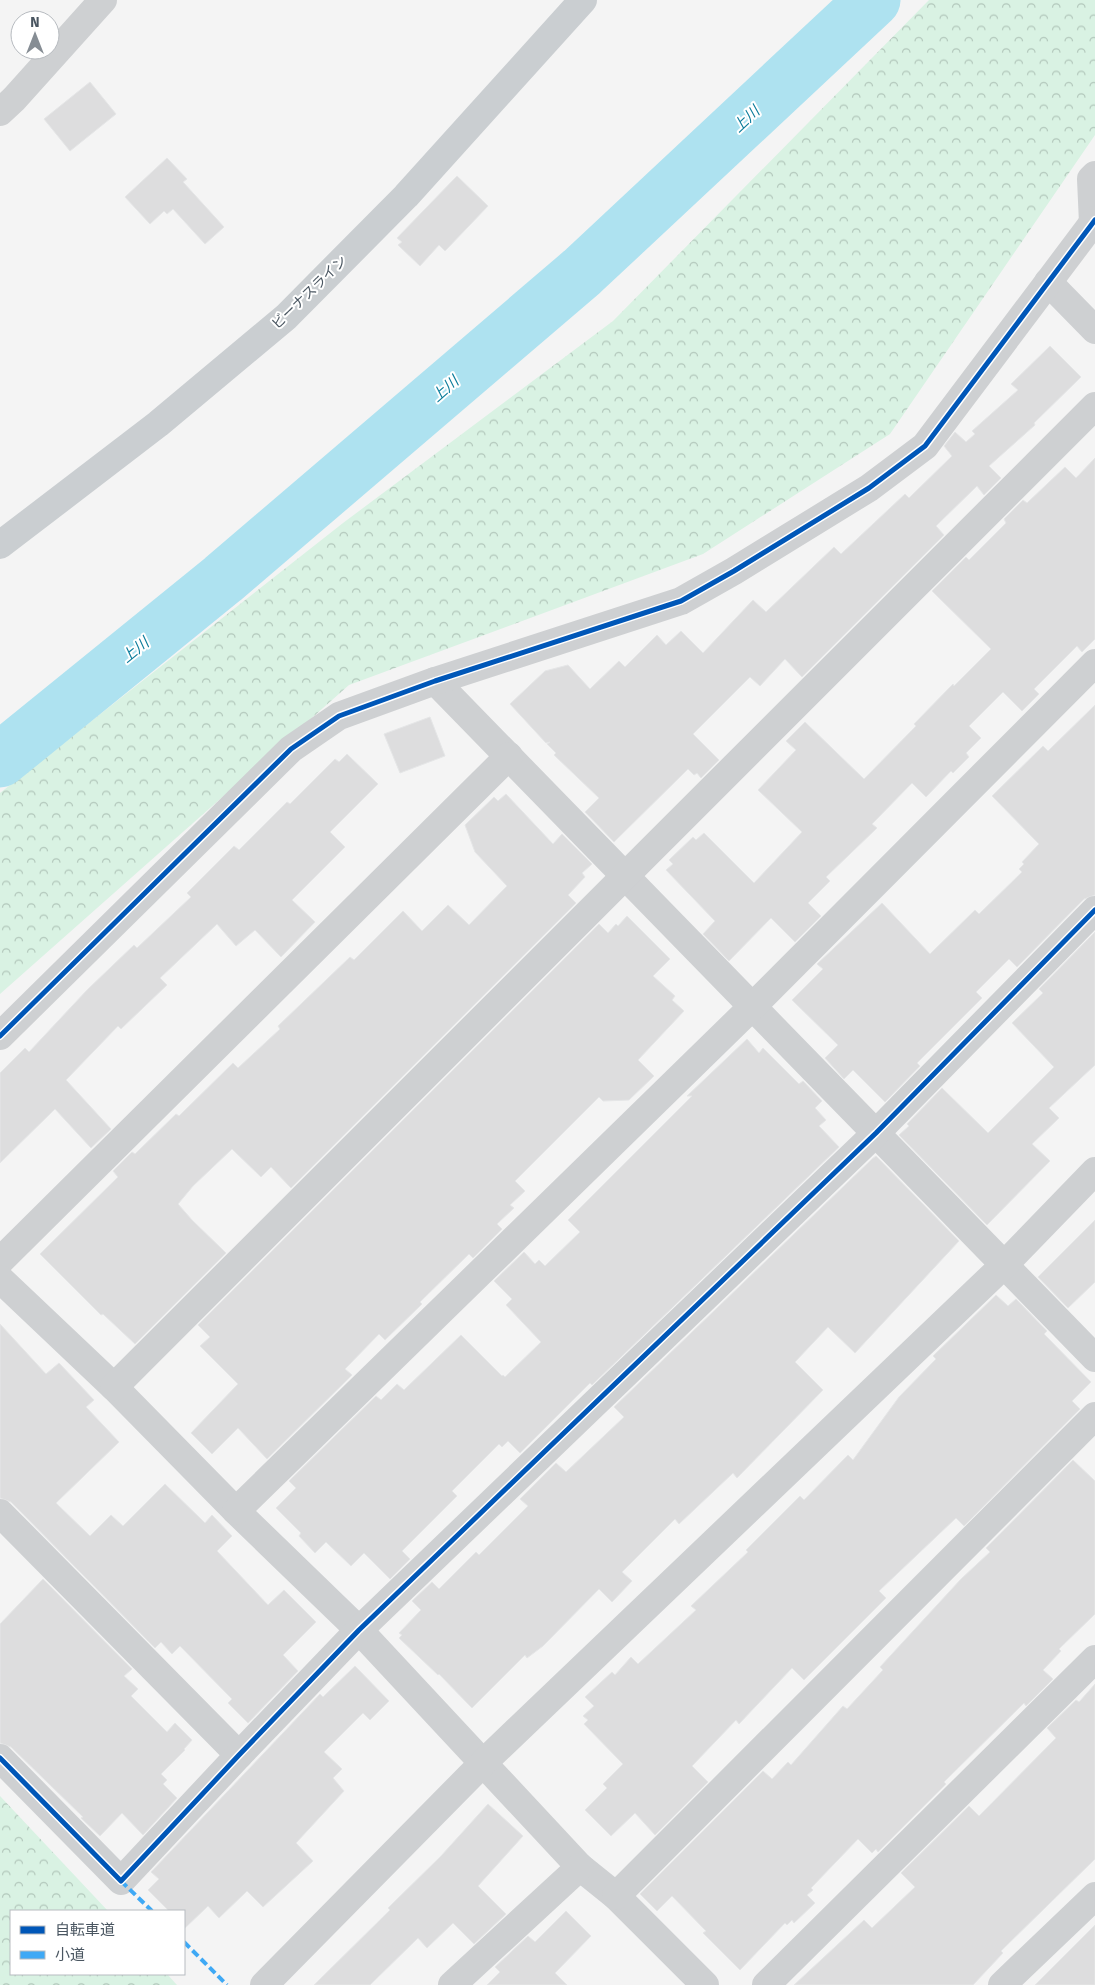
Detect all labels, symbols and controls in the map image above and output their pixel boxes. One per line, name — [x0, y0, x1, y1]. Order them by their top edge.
north arrow — [10, 10, 60, 60]
text: N — [30, 14, 40, 31]
water label: 上川 — [729, 101, 765, 136]
street label: ビーナスライン — [268, 252, 350, 333]
water label: 上川 — [428, 371, 464, 406]
water label: 上川 — [118, 632, 154, 666]
legend — [10, 1910, 185, 1975]
text: 自転車道 — [55, 1921, 115, 1939]
text: 小道 — [55, 1946, 85, 1964]

